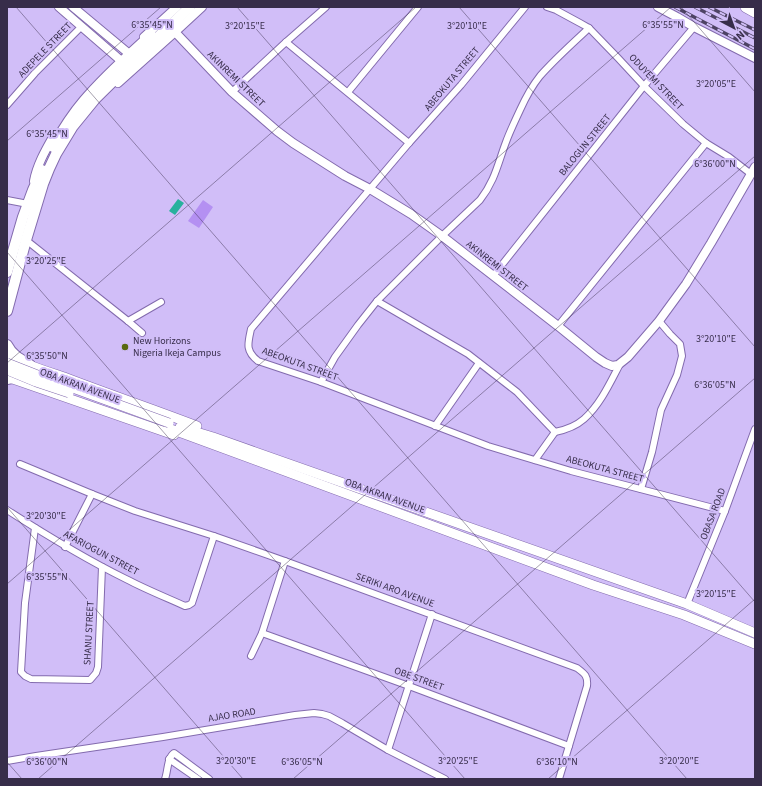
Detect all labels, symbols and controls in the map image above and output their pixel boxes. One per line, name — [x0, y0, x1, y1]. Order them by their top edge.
north arrow — [714, 8, 754, 48]
text: 6°35'45"N — [131, 18, 173, 32]
text: 6°35'55"N — [642, 18, 684, 32]
street label: ADEPELE STREET — [15, 19, 75, 81]
text: 3°20'15"E — [225, 19, 265, 33]
text: 3°20'10"E — [447, 19, 487, 33]
text: N — [733, 27, 748, 43]
street label: ABEOKUTA STREET — [421, 43, 483, 114]
street label: AKINREMI STREET — [204, 48, 268, 111]
street label: ODUYEMI STREET — [626, 51, 687, 114]
text: 3°20'05"E — [696, 77, 736, 91]
street label: BALOGUN STREET — [556, 111, 615, 179]
text: 6°35'45"N — [26, 127, 68, 141]
text: 6°36'00"N — [694, 157, 736, 171]
street label: AKINREMI STREET — [463, 237, 531, 295]
text: 3°20'25"E — [26, 254, 66, 268]
text: 3°20'10"E — [696, 332, 736, 346]
place label: New Horizons Nigeria Ikeja Campus — [133, 334, 221, 360]
marker: New Horizons Nigeria Ikeja Campus — [120, 342, 130, 352]
street label: ABEOKUTA STREET — [260, 344, 340, 384]
text: 6°35'50"N — [26, 349, 68, 363]
street label: OBA AKRAN AVENUE — [38, 365, 122, 407]
text: 6°36'05"N — [694, 378, 736, 392]
street label: ABEOKUTA STREET — [565, 452, 646, 486]
street label: OBA AKRAN AVENUE — [343, 475, 427, 517]
street label: OBASA ROAD — [697, 486, 729, 542]
text: 3°20'30"E — [26, 509, 66, 523]
street label: AFARIOGUN STREET — [61, 527, 142, 579]
street label: SERIKI ARO AVENUE — [354, 569, 436, 611]
text: 6°35'55"N — [26, 570, 68, 584]
text: 3°20'15"E — [696, 587, 736, 601]
street label: SHANU STREET — [80, 600, 98, 665]
street label: OBE STREET — [392, 664, 446, 695]
street label: AJAO ROAD — [207, 704, 257, 726]
text: 3°20'30"E — [216, 754, 256, 768]
text: 3°20'25"E — [438, 754, 478, 768]
text: 3°20'20"E — [659, 754, 699, 768]
text: 6°36'00"N — [26, 755, 68, 769]
text: 6°36'05"N — [281, 755, 323, 769]
text: 6°36'10"N — [536, 755, 578, 769]

